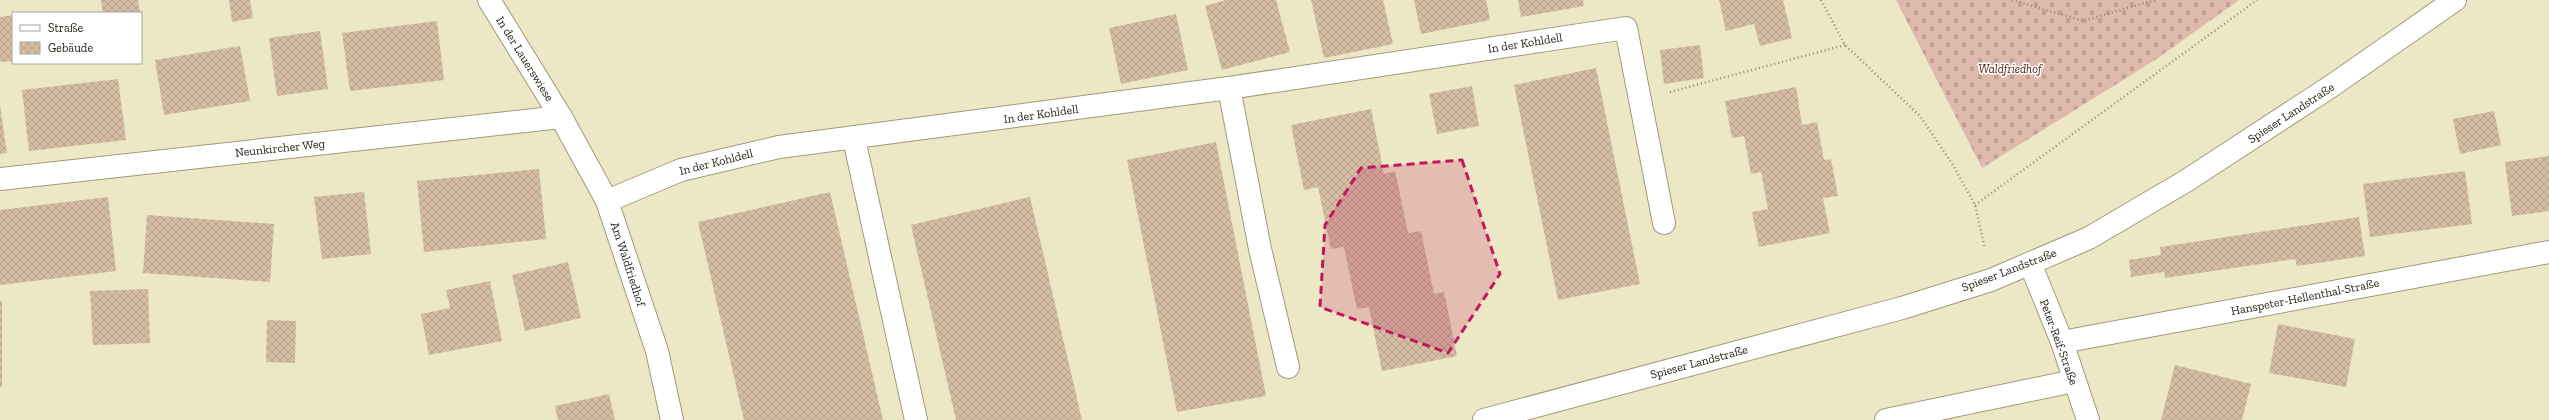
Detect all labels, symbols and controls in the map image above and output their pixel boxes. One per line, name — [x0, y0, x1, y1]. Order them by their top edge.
legend — [12, 12, 142, 64]
street label: In der Lauerswiese — [493, 14, 557, 104]
text: Straße — [48, 21, 84, 35]
street label: In der Kohldell — [1487, 30, 1563, 56]
text: Gebäude — [48, 41, 93, 55]
park label: Waldfriedhof — [1978, 62, 2043, 76]
street label: Spieser Landstraße — [2245, 80, 2337, 146]
street label: In der Kohldell — [1003, 102, 1079, 126]
street label: Neunkircher Weg — [234, 136, 326, 160]
street label: In der Kohldell — [678, 146, 754, 178]
street label: Am Waldfriedhof — [608, 220, 649, 309]
street label: Spieser Landstraße — [1960, 245, 2059, 295]
street label: Hanspeter-Hellenthal-Straße — [2230, 276, 2381, 318]
street label: Peter-Reif-Straße — [2037, 297, 2081, 387]
street label: Spieser Landstraße — [1649, 342, 1750, 382]

